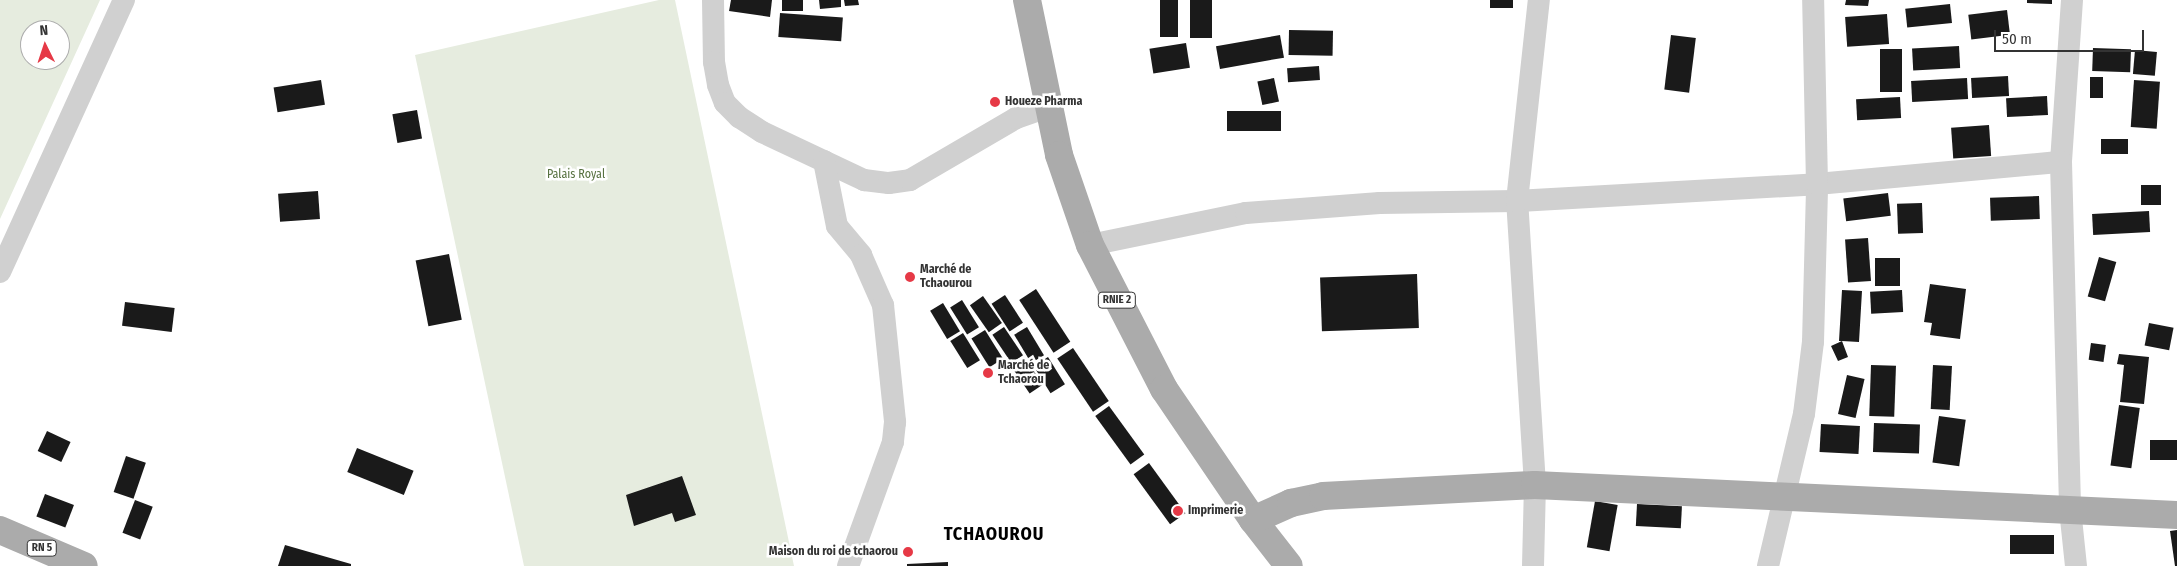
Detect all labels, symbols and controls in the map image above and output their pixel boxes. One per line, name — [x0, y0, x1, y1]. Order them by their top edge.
north arrow — [20, 20, 70, 70]
scale bar — [1997, 20, 2147, 52]
text: N — [39, 22, 49, 39]
text: 50 m — [2002, 30, 2032, 48]
place label: Houeze Pharma — [1005, 95, 1082, 109]
marker: Houeze Pharma — [989, 96, 1001, 108]
park label: Palais Royal — [547, 168, 605, 182]
place label: Marché de Tchaourou — [920, 263, 972, 291]
marker: Marché de Tchaourou — [904, 271, 916, 283]
road number: RNIE 2 — [1097, 292, 1137, 308]
place label: Marché de Tchaorou — [998, 359, 1049, 387]
marker: Marché de Tchaorou — [982, 367, 994, 379]
place label: Imprimerie — [1188, 504, 1243, 518]
marker: Imprimerie — [1172, 505, 1184, 517]
district label: TCHAOUROU — [943, 523, 1045, 545]
road number: RN 5 — [26, 540, 58, 556]
place label: Maison du roi de tchaorou — [769, 545, 898, 559]
marker: Maison du roi de tchaorou — [902, 546, 914, 558]

